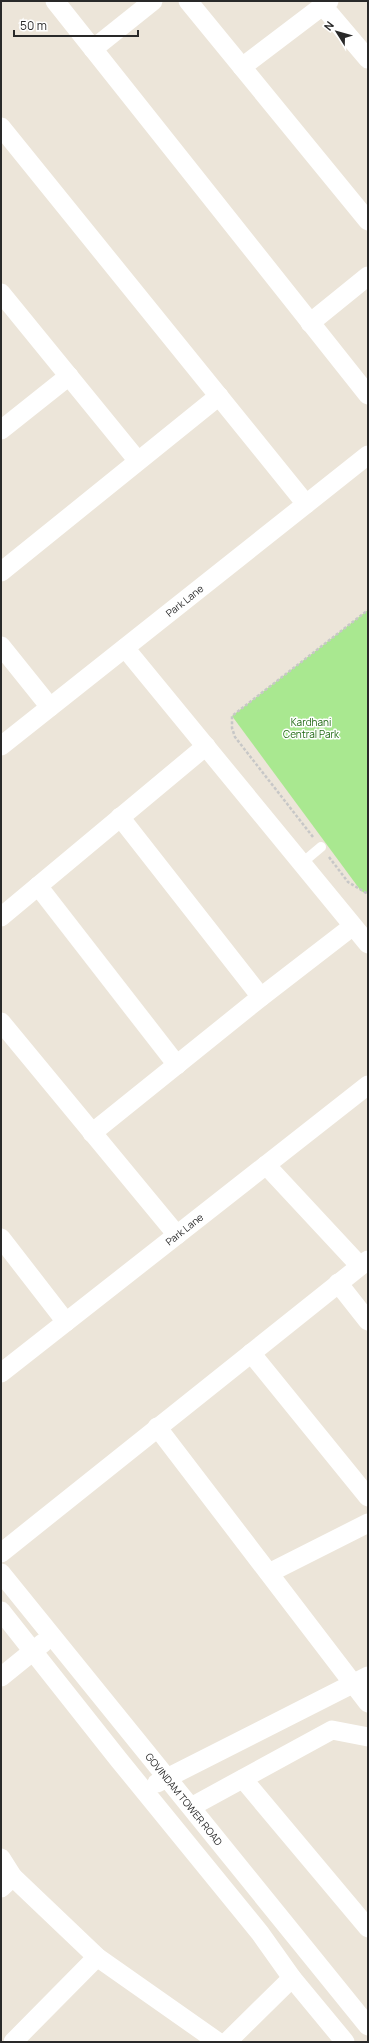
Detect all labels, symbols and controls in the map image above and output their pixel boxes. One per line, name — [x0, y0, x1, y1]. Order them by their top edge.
scale bar — [14, 12, 138, 38]
north arrow — [317, 12, 357, 52]
text: 50 m — [20, 17, 47, 34]
text: N — [320, 18, 337, 33]
street label: Park Lane — [163, 581, 206, 620]
park label: Kardhani Central Park — [283, 715, 340, 741]
street label: Park Lane — [163, 1210, 206, 1248]
street label: GOVINDAM TOWER ROAD — [142, 1750, 226, 1849]

